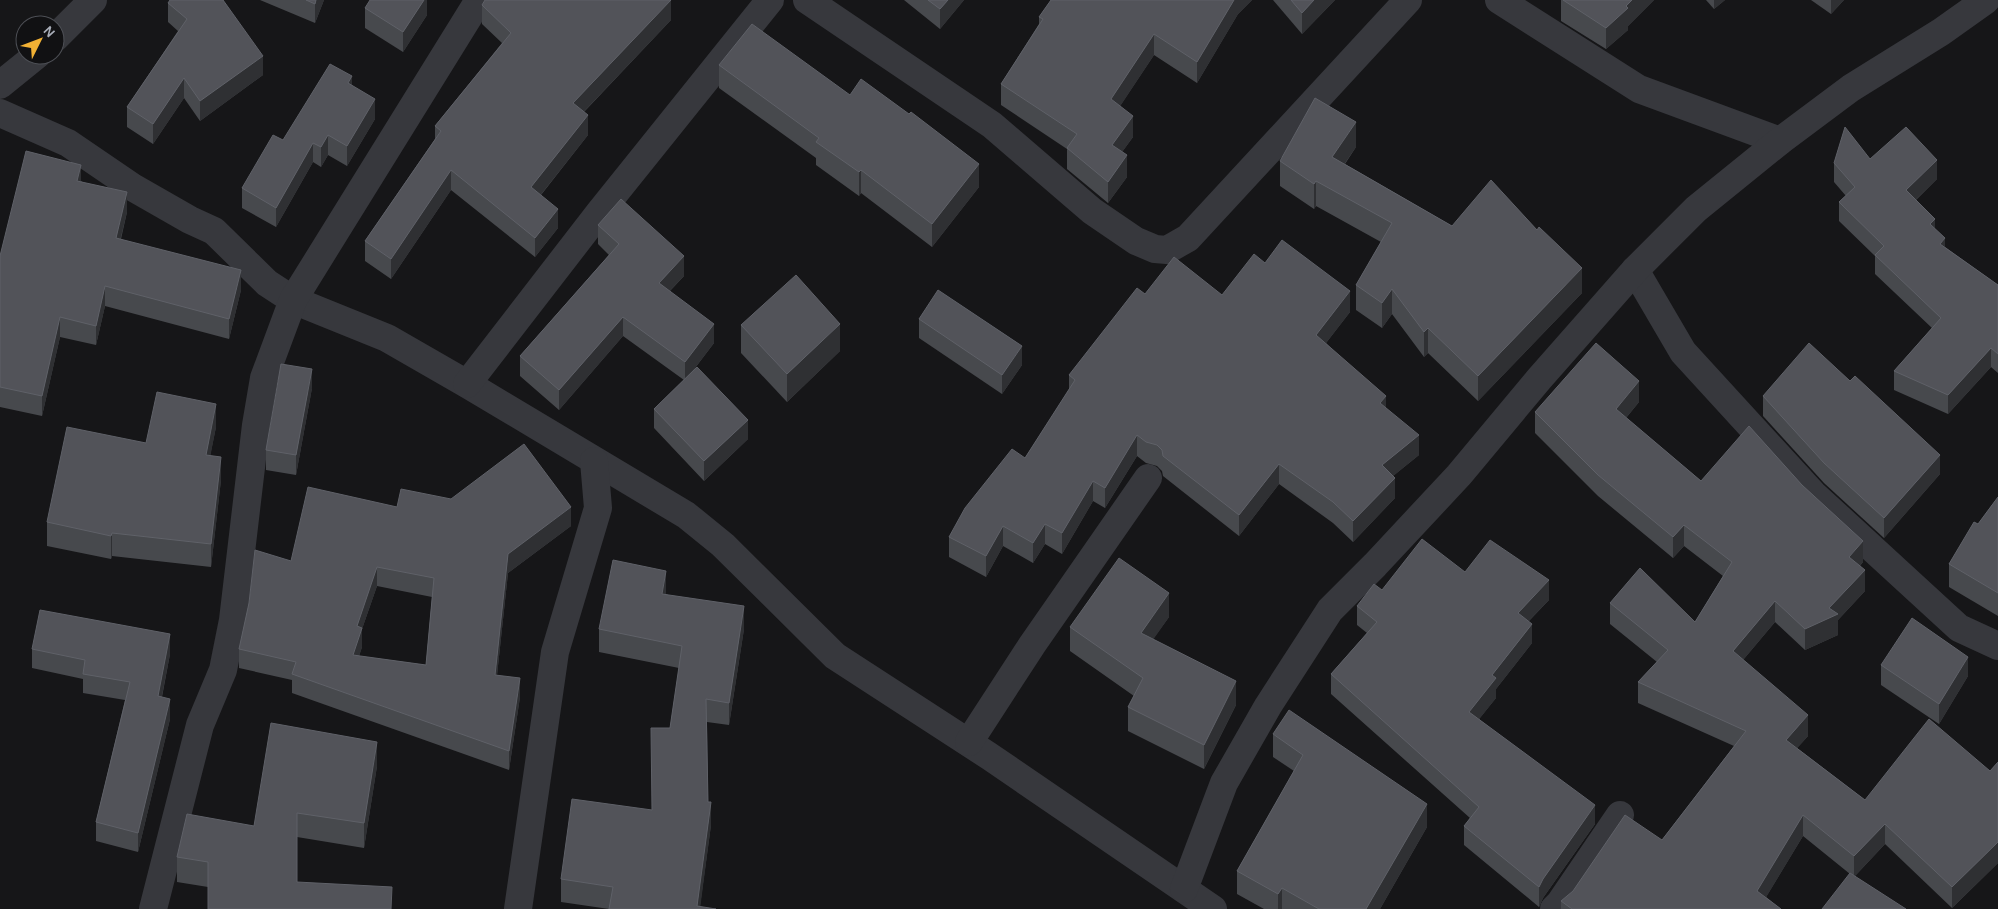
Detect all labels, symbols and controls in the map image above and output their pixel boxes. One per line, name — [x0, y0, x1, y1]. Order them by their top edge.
north arrow — [15, 15, 65, 65]
text: N — [40, 22, 59, 41]

